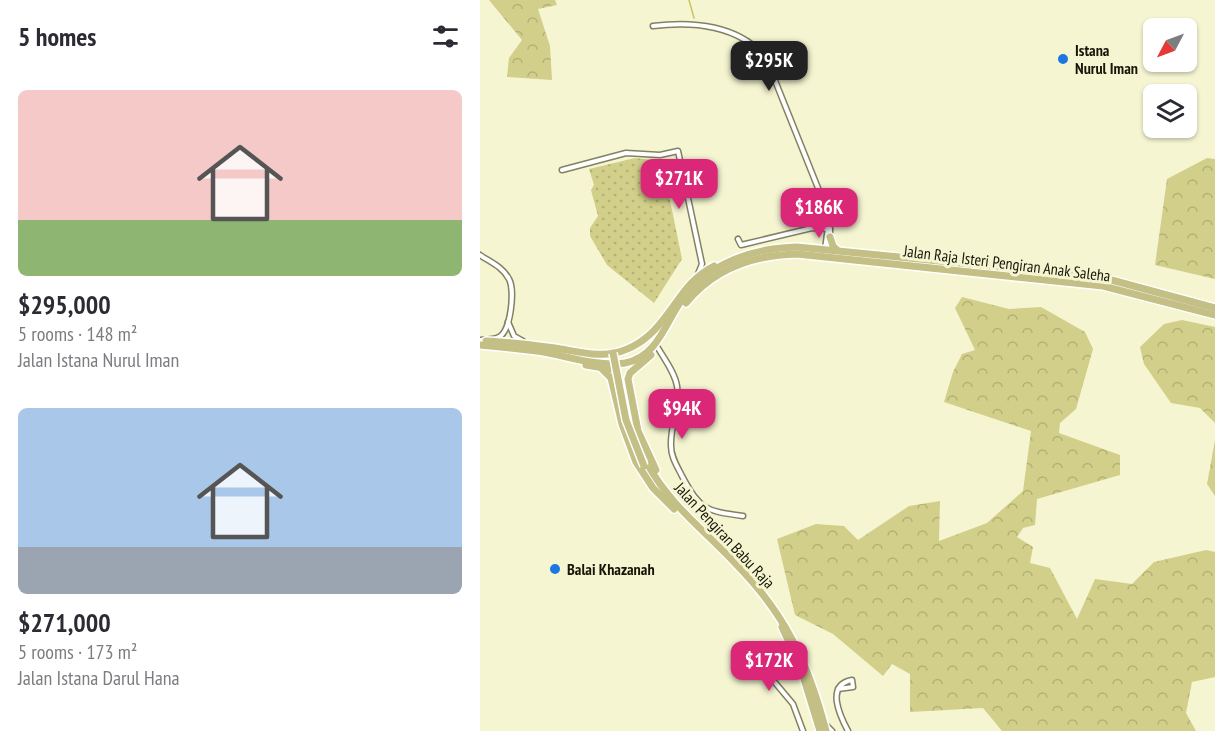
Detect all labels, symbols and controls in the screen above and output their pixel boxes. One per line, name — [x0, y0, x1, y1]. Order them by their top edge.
north arrow — [1143, 18, 1197, 72]
map controls — [1143, 18, 1197, 138]
text: 5 homes — [18, 20, 96, 53]
icon: filters — [429, 20, 462, 53]
place label: Istana Nurul Iman — [1075, 40, 1138, 78]
pin: $295K — [727, 41, 811, 92]
text: $295K — [745, 47, 793, 73]
marker: Istana Nurul Iman — [1056, 52, 1070, 66]
button: layers — [1143, 84, 1197, 138]
icon: home — [186, 129, 294, 237]
pin: $271K — [637, 159, 721, 210]
text: $271K — [655, 165, 703, 191]
pin: $186K — [777, 188, 861, 239]
text: $186K — [795, 194, 843, 220]
street label: Jalan Raja Isteri Pengiran Anak Saleha — [901, 240, 1112, 286]
text: $295,000 — [18, 288, 111, 321]
text: 5 rooms · 148 m² — [18, 321, 137, 347]
text: Jalan Istana Nurul Iman — [18, 347, 179, 373]
pin: $94K — [646, 389, 718, 440]
text: $94K — [662, 395, 702, 421]
icon: home — [186, 447, 294, 555]
street label: Jalan Pengiran Babu Raja — [670, 477, 779, 592]
place label: Balai Khazanah — [567, 559, 655, 579]
marker: Balai Khazanah — [548, 562, 562, 576]
text: $271,000 — [18, 606, 111, 639]
text: 5 rooms · 173 m² — [18, 639, 137, 665]
pin: $172K — [727, 641, 811, 692]
text: $172K — [745, 647, 793, 673]
text: Jalan Istana Darul Hana — [18, 665, 180, 691]

